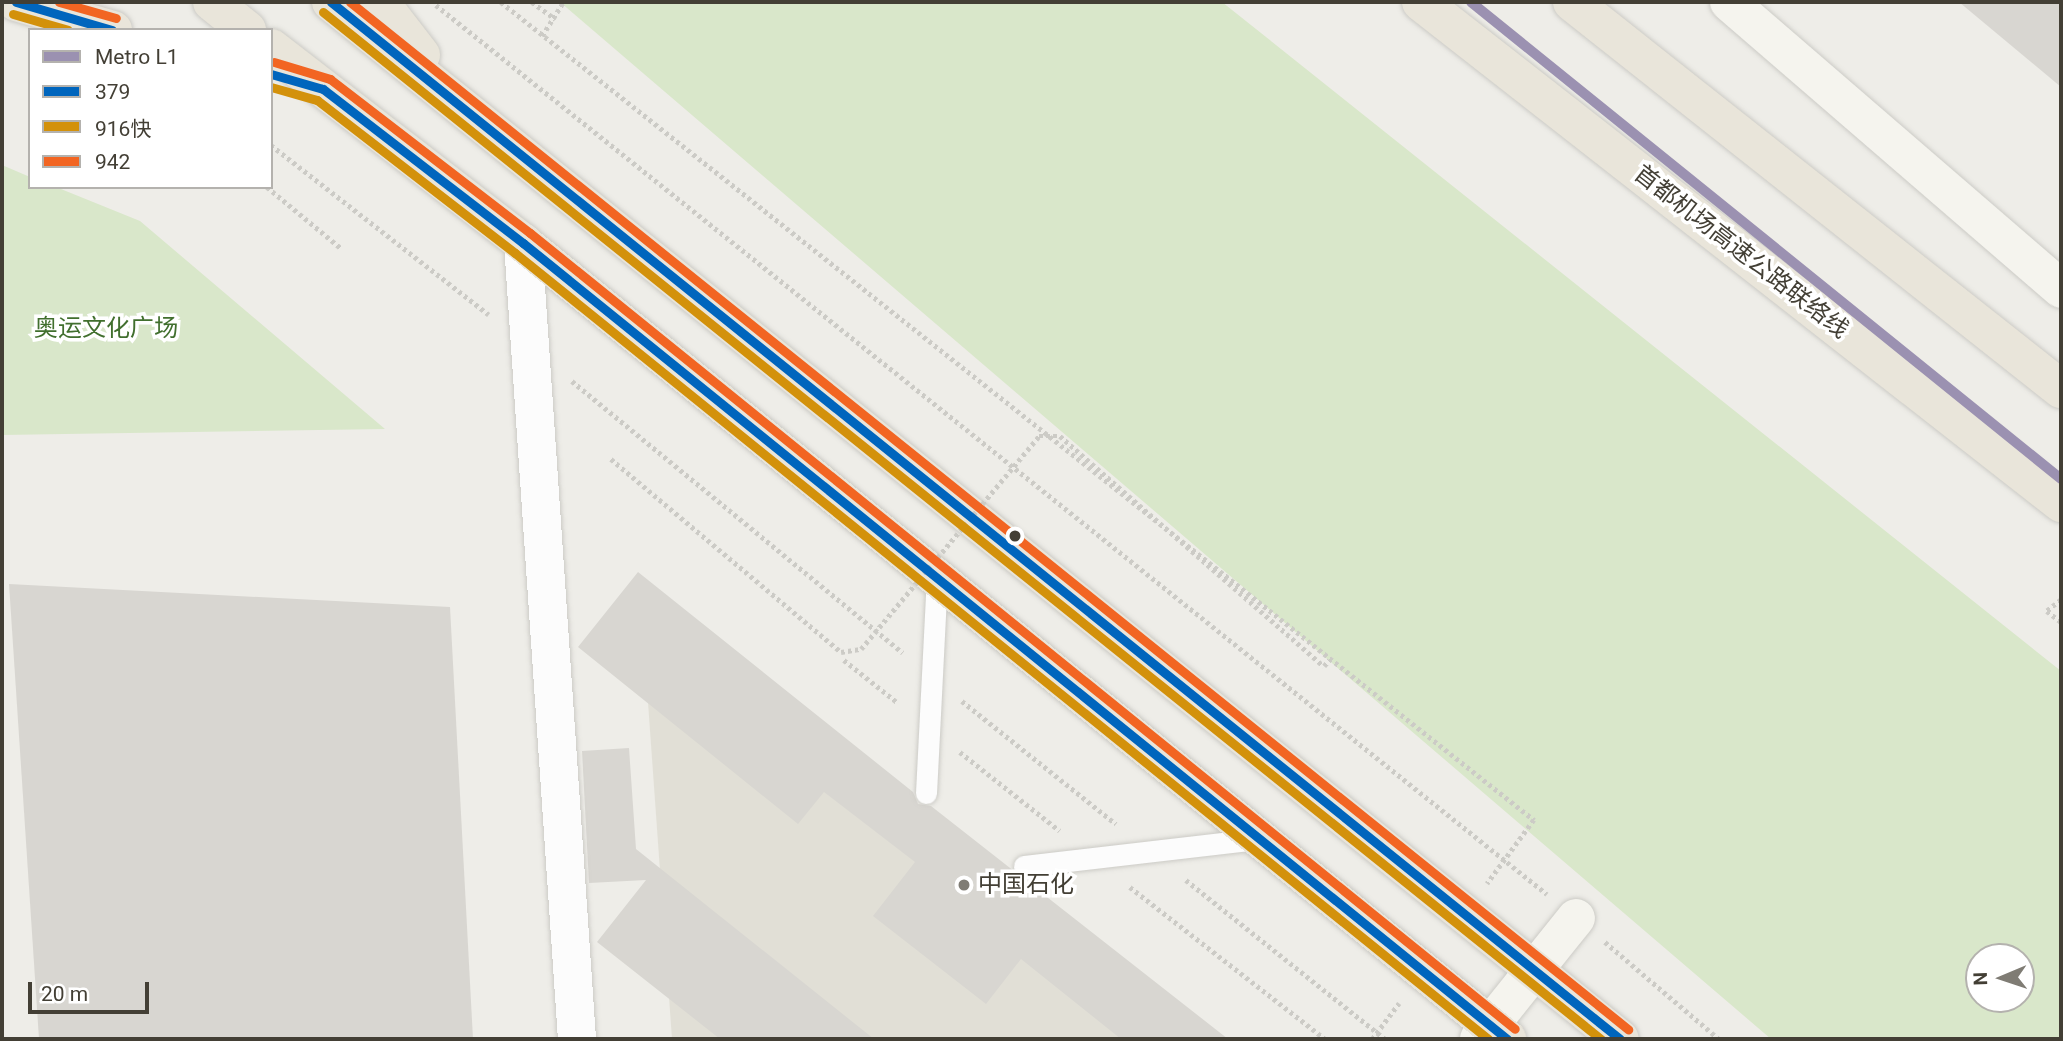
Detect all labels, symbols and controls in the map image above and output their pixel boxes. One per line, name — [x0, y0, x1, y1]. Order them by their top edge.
legend — [28, 28, 273, 189]
text: Metro L1 — [95, 45, 179, 69]
text: 379 — [95, 80, 130, 104]
text: 916快 — [95, 117, 151, 141]
text: 942 — [95, 150, 130, 174]
street label: 首都机场高速公路联络线 — [1628, 159, 1854, 345]
park label: 奥运文化广场 — [34, 315, 178, 343]
unlabelled marker — [1008, 529, 1022, 543]
place label: 中国石化 — [978, 871, 1074, 899]
marker: 中国石化 — [956, 877, 972, 893]
north arrow — [1965, 943, 2035, 1013]
scale bar — [32, 968, 152, 1012]
text: N — [1969, 972, 1992, 986]
text: 20 m — [41, 982, 88, 1006]

